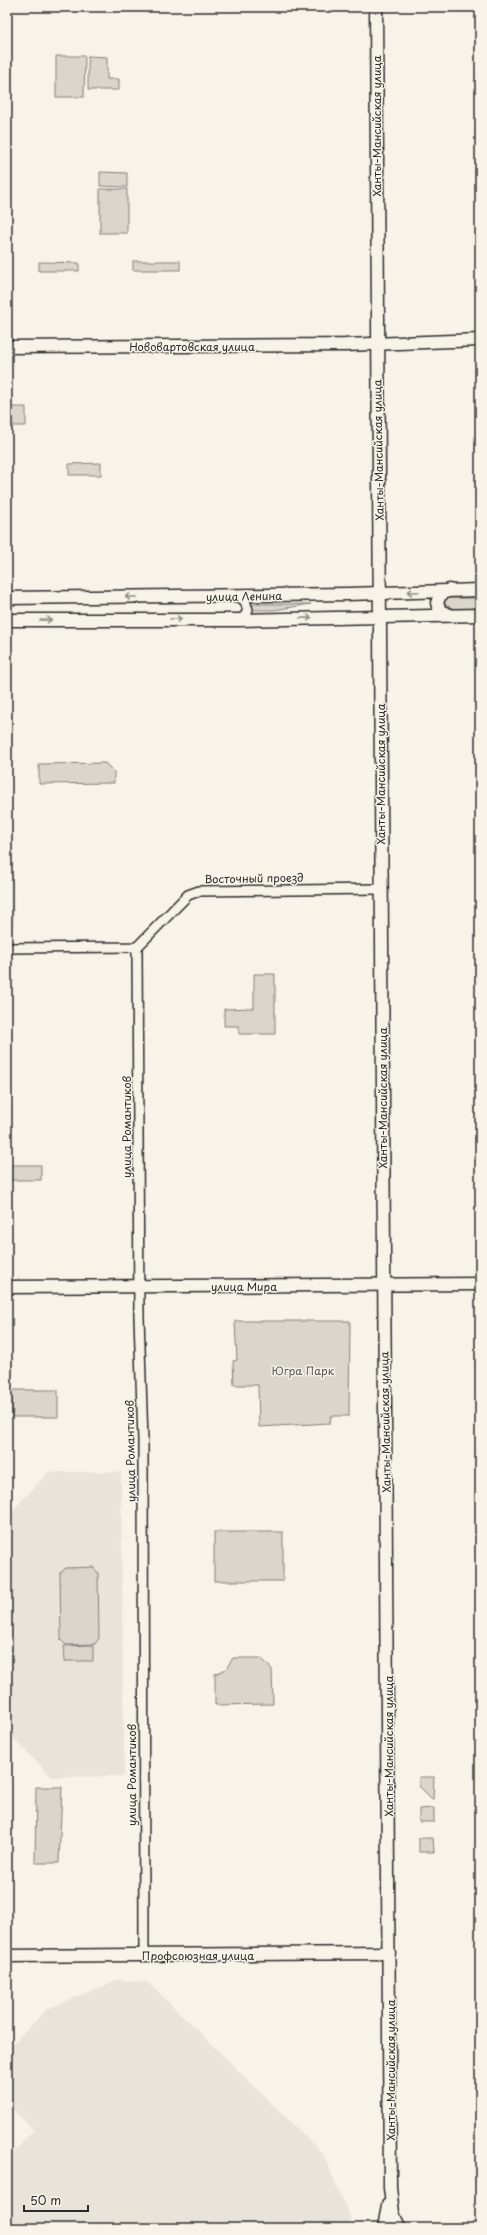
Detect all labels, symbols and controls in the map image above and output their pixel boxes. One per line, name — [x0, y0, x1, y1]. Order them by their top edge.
street label: Ханты-Мансийская улица — [368, 55, 385, 197]
street label: Нововартовская улица — [129, 338, 255, 355]
street label: Ханты-Мансийская улица — [368, 379, 388, 521]
street label: улица Ленина — [206, 587, 282, 605]
one-way arrow — [407, 588, 420, 595]
one-way arrow — [125, 593, 138, 601]
one-way arrow — [299, 614, 312, 622]
one-way arrow — [169, 615, 182, 623]
one-way arrow — [39, 616, 52, 624]
street label: Ханты-Мансийская улица — [372, 703, 389, 845]
street label: Восточный проезд — [204, 869, 304, 887]
street label: Ханты-Мансийская улица — [374, 1027, 391, 1169]
street label: улица Романтиков — [118, 1076, 135, 1178]
street label: улица Мира — [211, 1278, 277, 1295]
street label: Ханты-Мансийская улица — [375, 1351, 395, 1493]
park label: Югра Парк — [272, 1362, 335, 1379]
street label: улица Романтиков — [121, 1400, 139, 1502]
street label: Ханты-Мансийская улица — [380, 1675, 397, 1817]
street label: улица Романтиков — [123, 1724, 140, 1826]
street label: Профсоюзная улица — [142, 1947, 254, 1964]
street label: Ханты-Мансийская улица — [382, 1999, 399, 2141]
scale bar — [24, 2187, 88, 2213]
text: 50 m — [30, 2191, 61, 2209]

